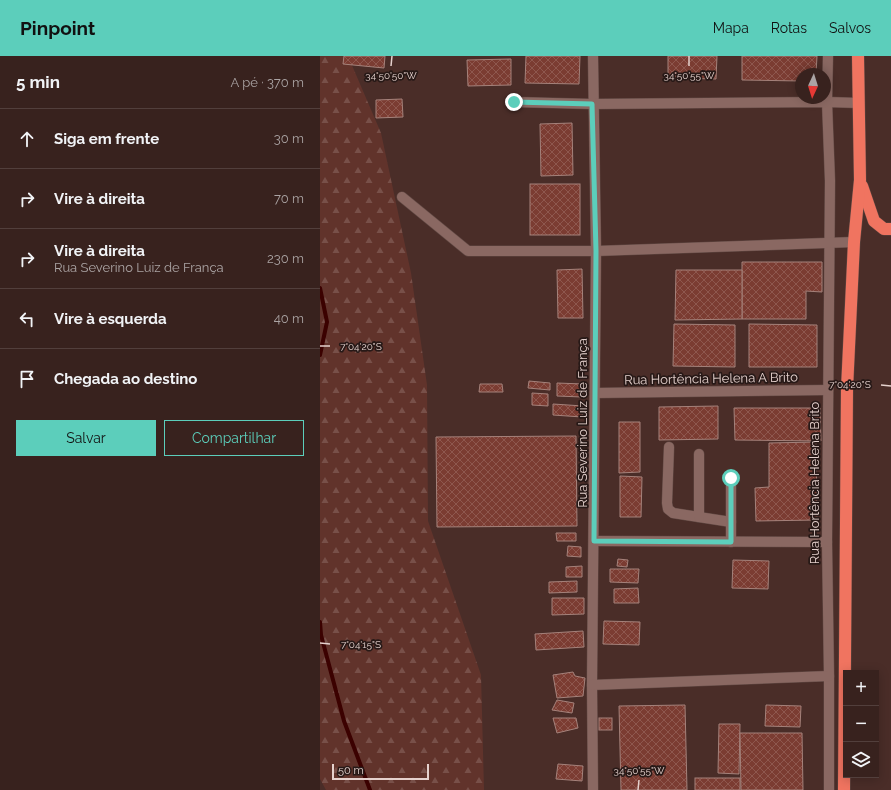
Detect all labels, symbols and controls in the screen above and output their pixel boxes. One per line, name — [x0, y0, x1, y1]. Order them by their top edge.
text: Pinpoint — [20, 17, 95, 39]
text: Mapa — [713, 20, 749, 36]
text: Rotas — [771, 20, 807, 36]
text: Salvos — [829, 20, 871, 36]
north arrow — [795, 68, 831, 104]
text: 34°50'50"W — [365, 70, 417, 81]
text: 34°50'55"W — [664, 70, 715, 81]
text: 5 min — [16, 72, 60, 92]
text: A pé · 370 m — [231, 75, 304, 90]
route end — [505, 93, 523, 111]
icon: ahead — [16, 128, 38, 150]
text: Siga em frente — [54, 130, 159, 148]
text: 30 m — [274, 131, 304, 146]
icon: right — [16, 188, 38, 210]
text: Vire à direita — [54, 190, 145, 208]
text: 70 m — [274, 191, 304, 206]
text: Vire à direita — [54, 242, 145, 260]
icon: right — [16, 248, 38, 270]
text: 230 m — [267, 251, 304, 266]
text: Rua Severino Luiz de França — [54, 260, 224, 275]
icon: left — [16, 308, 38, 330]
text: Vire à esquerda — [54, 310, 167, 328]
text: 40 m — [274, 311, 304, 326]
street label: Rua Severino Luiz de França — [575, 338, 590, 508]
text: 7°04'20"S — [340, 341, 382, 352]
icon: arrive — [16, 368, 38, 390]
street label: Rua Hortência Helena A Brito — [624, 369, 798, 388]
text: Chegada ao destino — [54, 370, 197, 388]
text: 7°04'20"S — [829, 379, 871, 390]
street label: Rua Hortência Helena Brito — [807, 402, 822, 564]
button: Salvar — [16, 420, 156, 456]
button: Compartilhar — [164, 420, 304, 456]
route start — [722, 469, 740, 487]
text: 7°04'15"S — [341, 639, 381, 650]
map controls — [843, 670, 879, 778]
button: + — [843, 670, 879, 706]
button: − — [843, 706, 879, 742]
button: layers — [843, 742, 879, 778]
scale bar — [332, 762, 429, 781]
text: 50 m — [338, 764, 364, 777]
text: 34°50'55"W — [614, 765, 665, 776]

